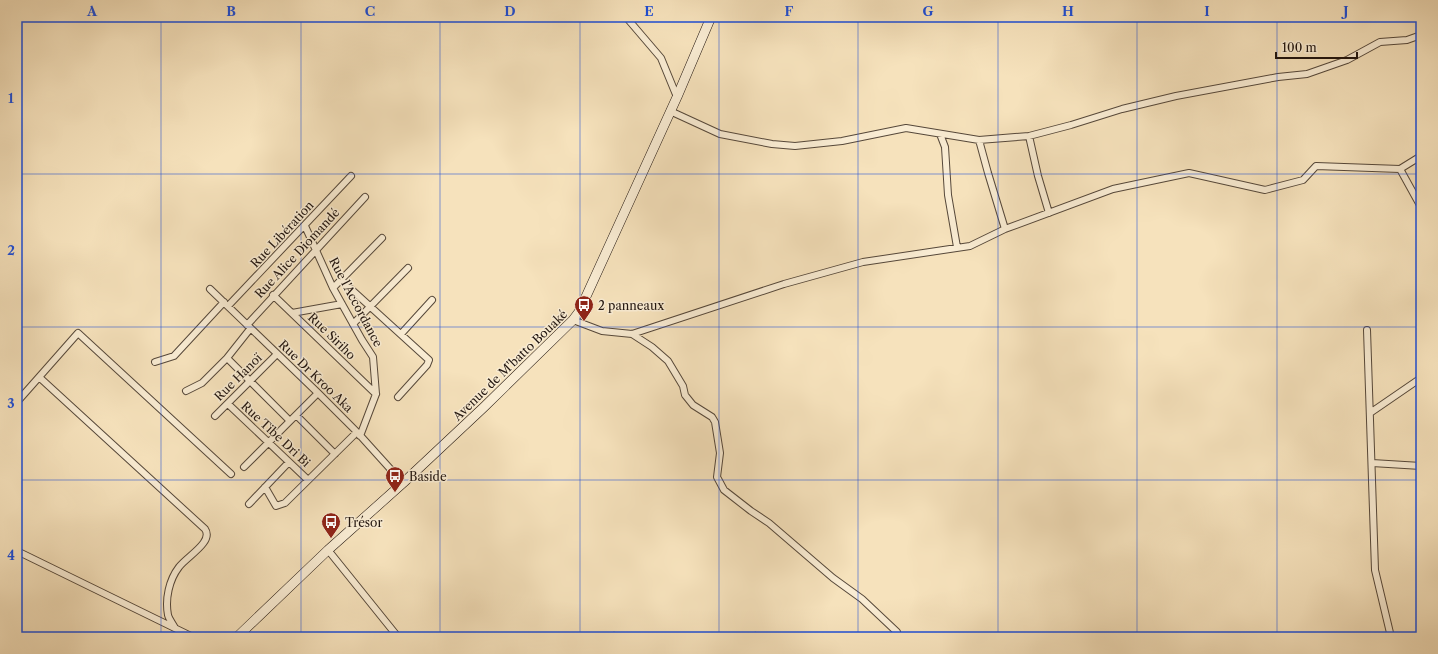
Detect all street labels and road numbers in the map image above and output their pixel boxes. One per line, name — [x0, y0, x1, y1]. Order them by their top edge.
street label: Rue Libération — [247, 197, 317, 270]
street label: Rue Alice Diomandé — [251, 205, 343, 301]
street label: Rue l'Accordance — [326, 255, 386, 350]
street label: Avenue de M'batto Bouaké — [449, 306, 570, 424]
street label: Rue Siriho — [305, 310, 359, 362]
street label: Rue Dr Kroo Aka — [276, 337, 357, 416]
street label: Rue Hanoï — [211, 350, 265, 404]
street label: Rue Tibe Dri Bi — [238, 398, 314, 470]

